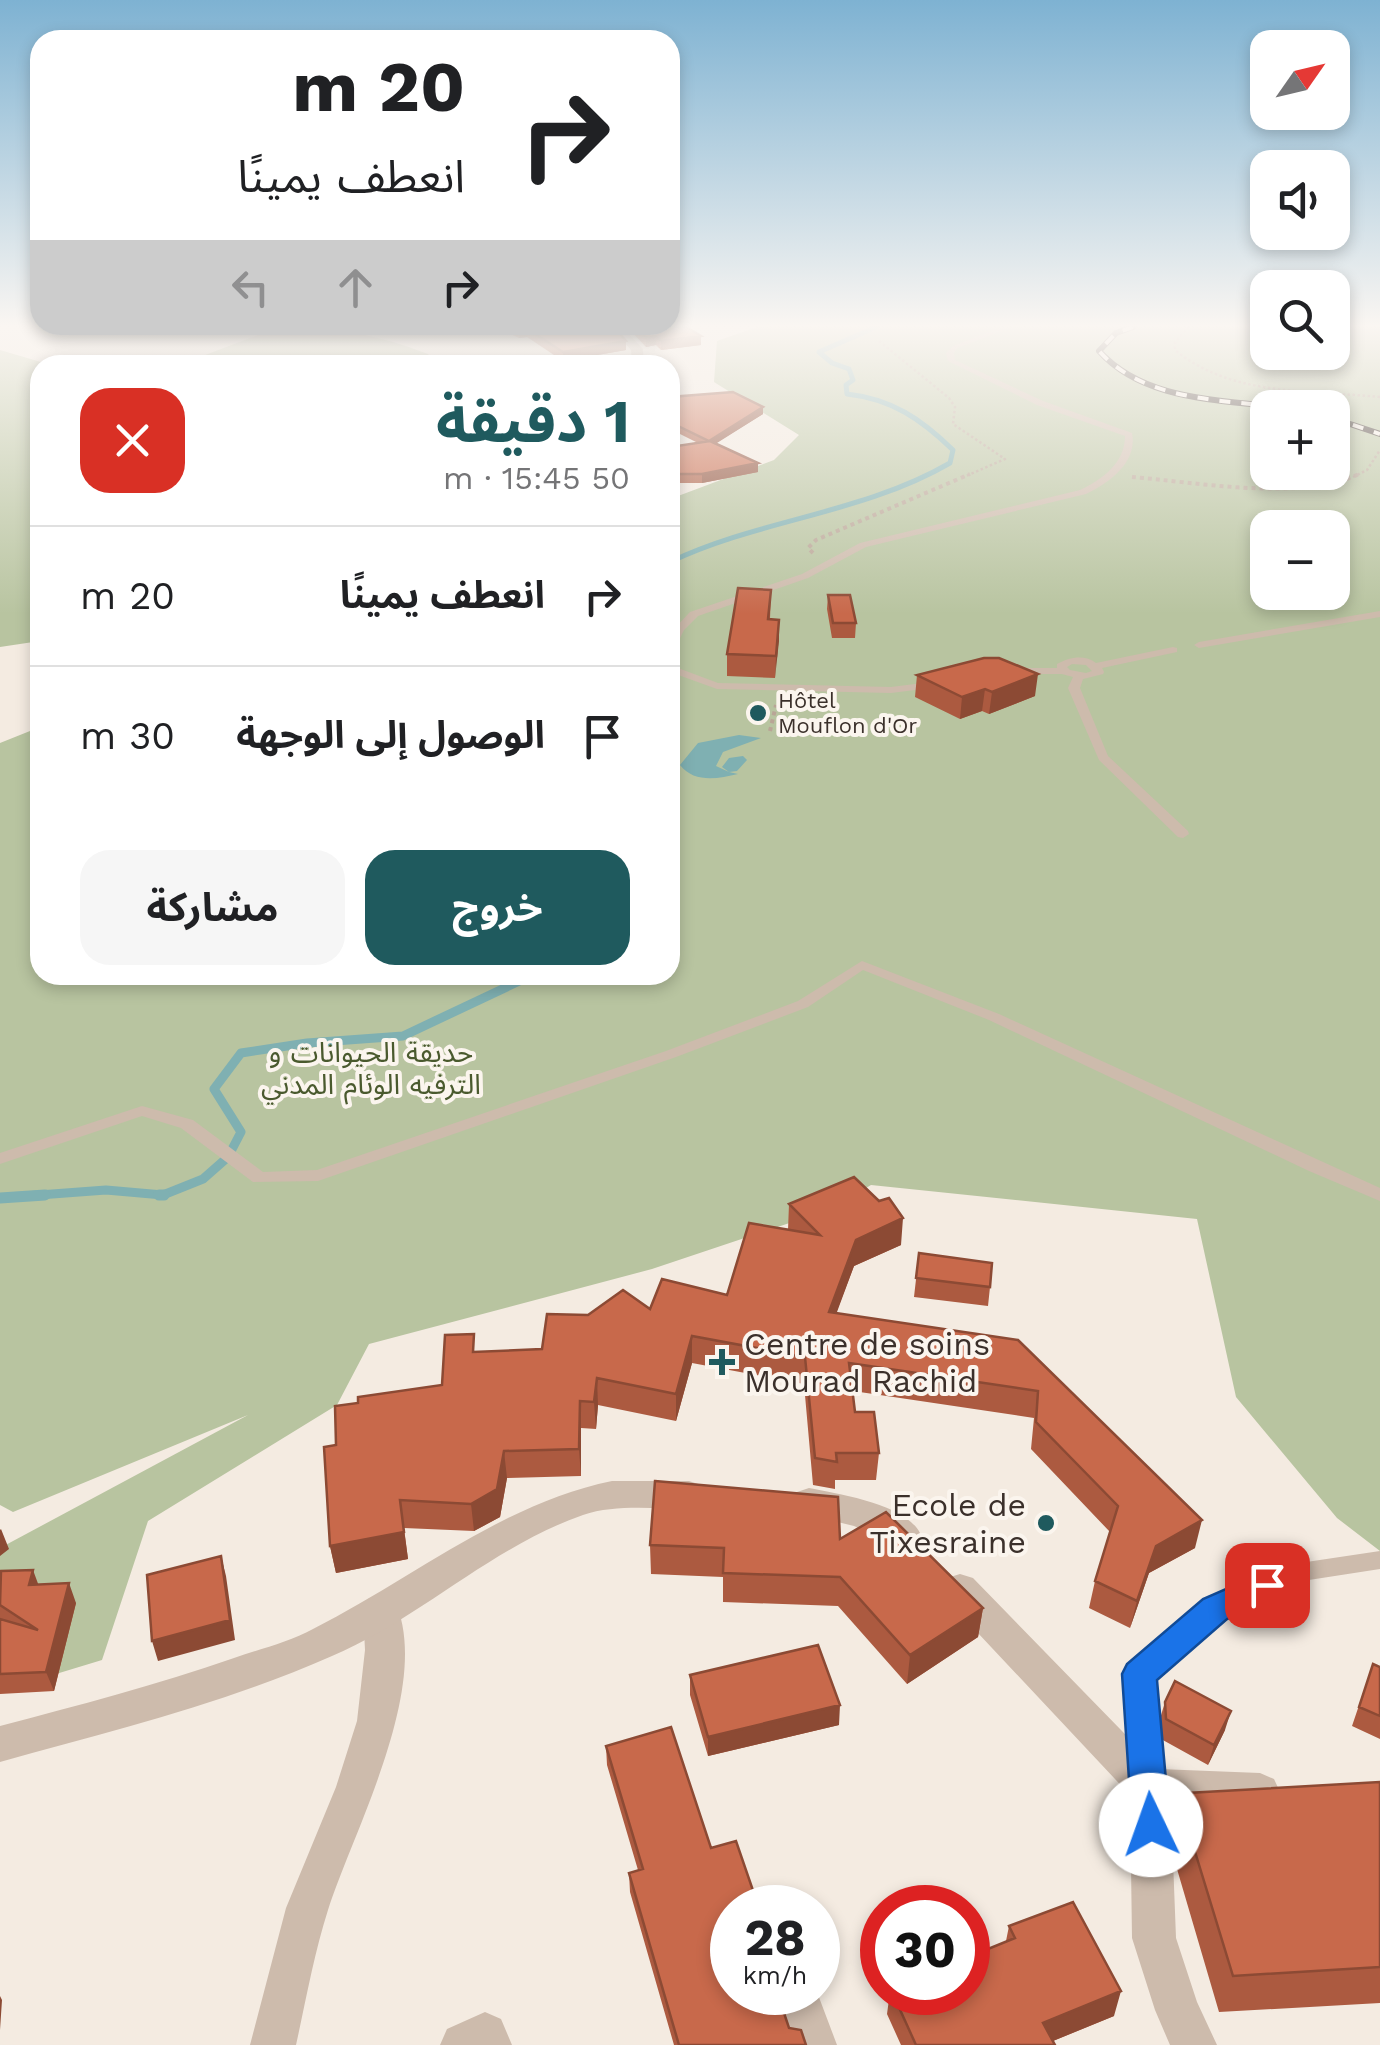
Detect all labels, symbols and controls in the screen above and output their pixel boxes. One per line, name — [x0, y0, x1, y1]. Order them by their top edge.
north arrow — [1250, 30, 1350, 130]
map controls — [1250, 30, 1350, 610]
text: 20 m — [292, 46, 465, 128]
icon: right — [500, 70, 630, 200]
text: انعطف يمينًا — [237, 150, 465, 203]
button: sound — [1250, 150, 1350, 250]
icon: left — [223, 260, 278, 315]
icon: ahead — [328, 260, 383, 315]
icon: right — [433, 260, 488, 315]
button: search — [1250, 270, 1350, 370]
text: 1 دقيقة — [436, 386, 630, 457]
button: close — [80, 388, 185, 493]
button: + — [1250, 390, 1350, 490]
text: 50 m · 15:45 — [443, 459, 630, 497]
button: − — [1250, 510, 1350, 610]
icon: right — [575, 569, 630, 624]
text: انعطف يمينًا — [340, 573, 545, 617]
text: 20 m — [80, 574, 175, 618]
place label: Hôtel Mouflon d'Or — [778, 688, 917, 738]
marker: Hôtel Mouflon d'Or — [747, 702, 769, 724]
icon: arrive — [575, 709, 630, 764]
text: الوصول إلى الوجهة — [236, 713, 545, 757]
text: 30 m — [80, 714, 175, 758]
button: مشاركة — [80, 850, 345, 965]
button: خروج — [365, 850, 630, 965]
park label: حديقة الحيوانات و الترفيه الوئام المدني — [261, 1036, 481, 1105]
place label: Centre de soins Mourad Rachid — [744, 1325, 990, 1400]
marker: Centre de soins Mourad Rachid — [709, 1349, 735, 1375]
place label: Ecole de Tixesraine — [869, 1486, 1026, 1561]
marker: Ecole de Tixesraine — [1035, 1512, 1057, 1534]
pin — [1225, 1543, 1310, 1628]
icon: arrive — [1240, 1558, 1295, 1613]
position arrow — [1099, 1773, 1203, 1877]
speed limit sign: 30 — [860, 1885, 990, 2015]
text: 28 — [744, 1908, 806, 1967]
text: km/h — [743, 1961, 807, 1990]

